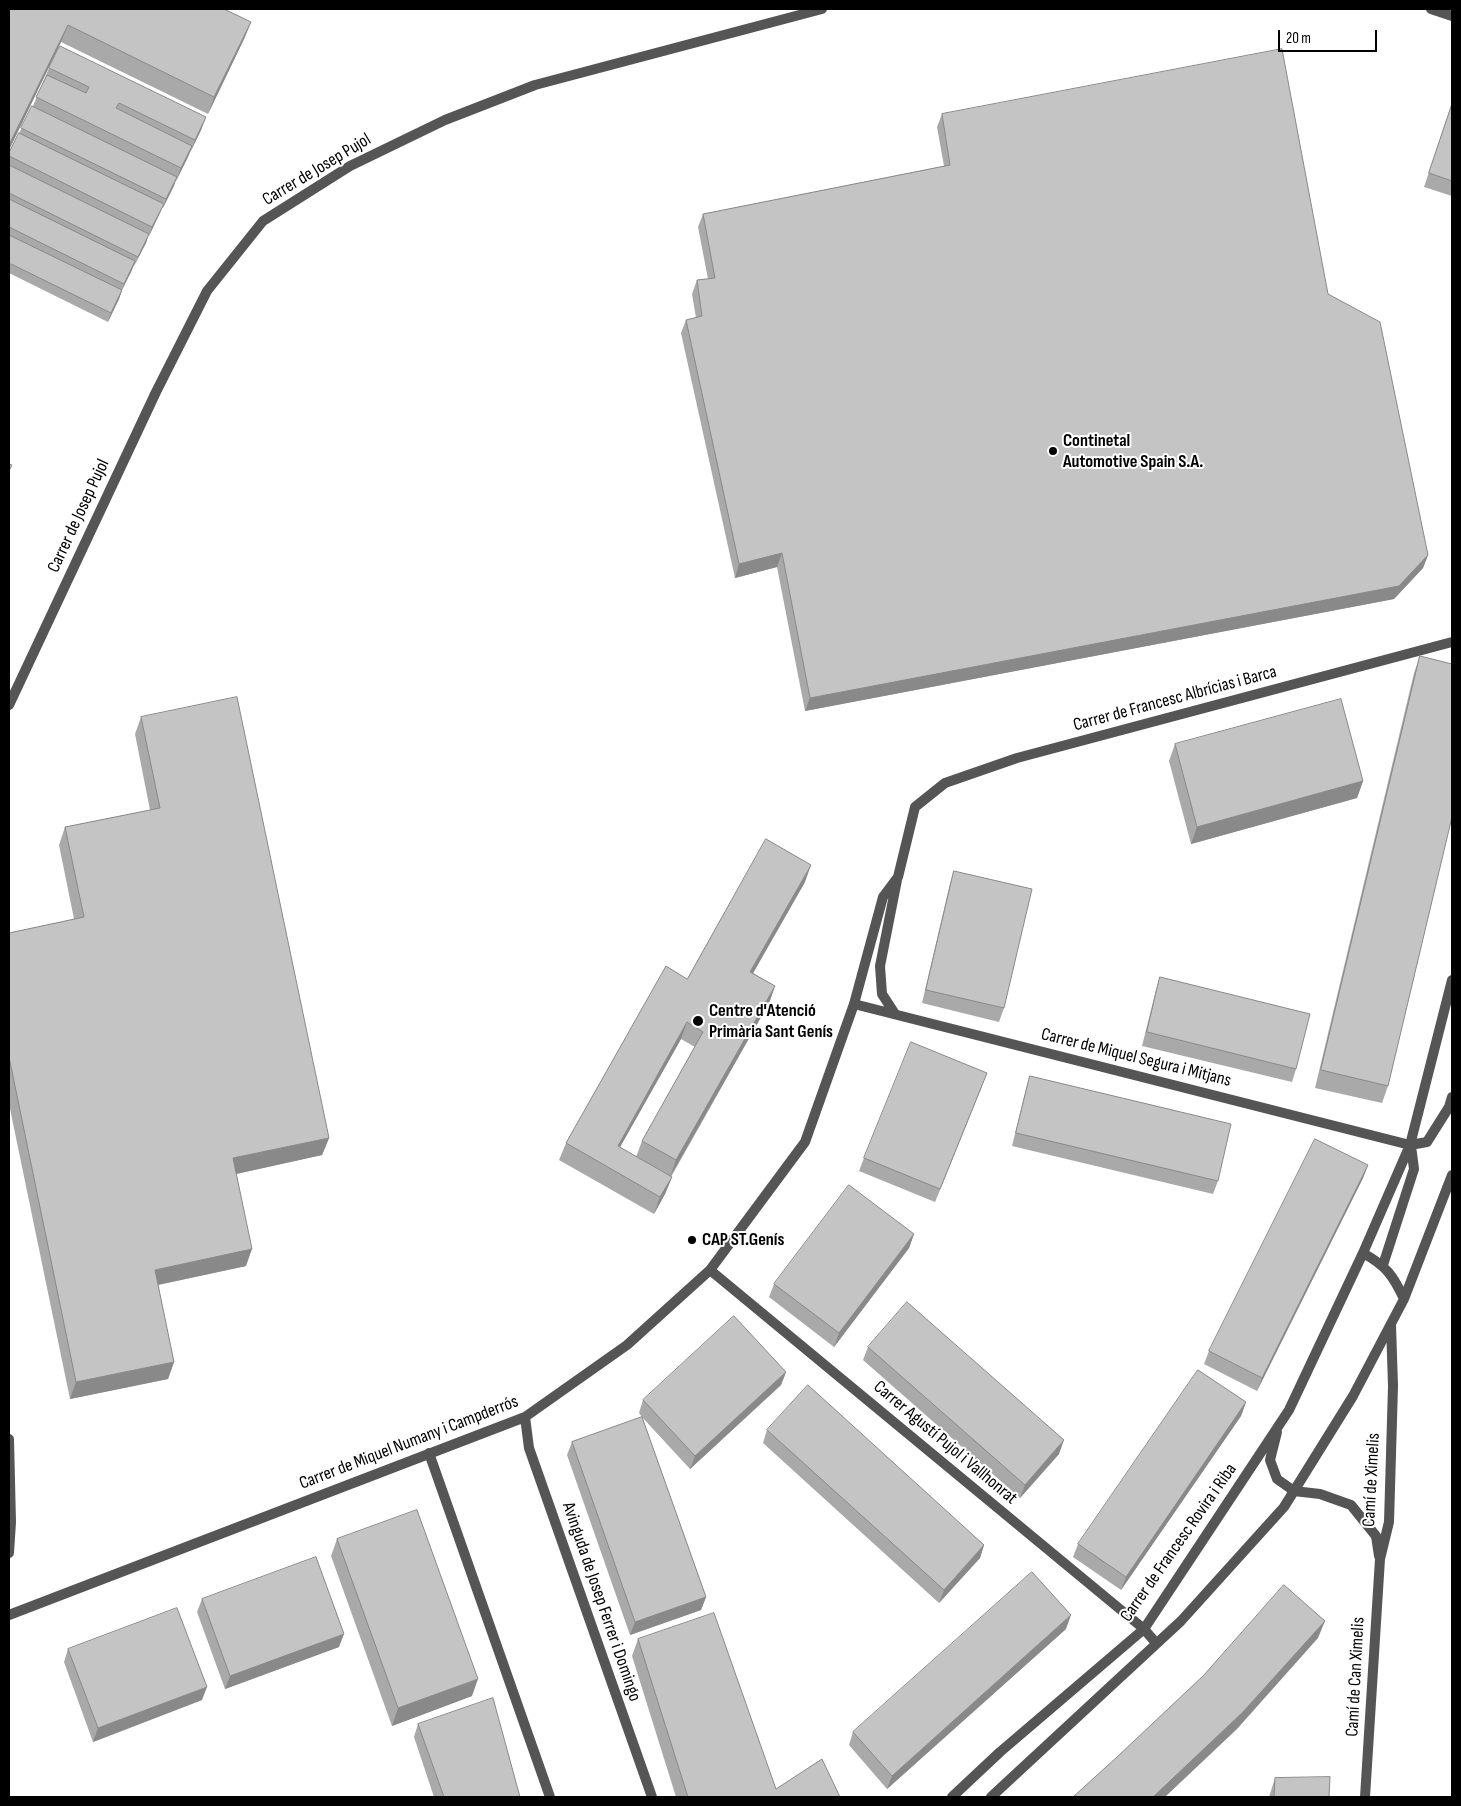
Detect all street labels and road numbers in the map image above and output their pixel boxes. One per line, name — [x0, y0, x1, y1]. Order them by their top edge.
street label: Carrer de Josep Pujol — [259, 129, 375, 211]
street label: Carrer de Josep Pujol — [43, 456, 115, 576]
street label: Carrer de Francesc Albrícias i Barca — [1071, 661, 1279, 737]
street label: Carrer de Miquel Segura i Mitjans — [1039, 1024, 1233, 1092]
street label: Carrer Agustí Pujol i Vallhonrat — [869, 1377, 1021, 1509]
street label: Carrer de Miquel Numany i Campderrós — [297, 1391, 521, 1495]
street label: Camí de Ximelis — [1359, 1433, 1385, 1527]
street label: Carrer de Francesc Rovira i Riba — [1116, 1460, 1242, 1626]
street label: Avinguda de Josep Ferrer i Domingo — [557, 1500, 645, 1704]
street label: Camí de Can Ximelis — [1342, 1617, 1370, 1737]

